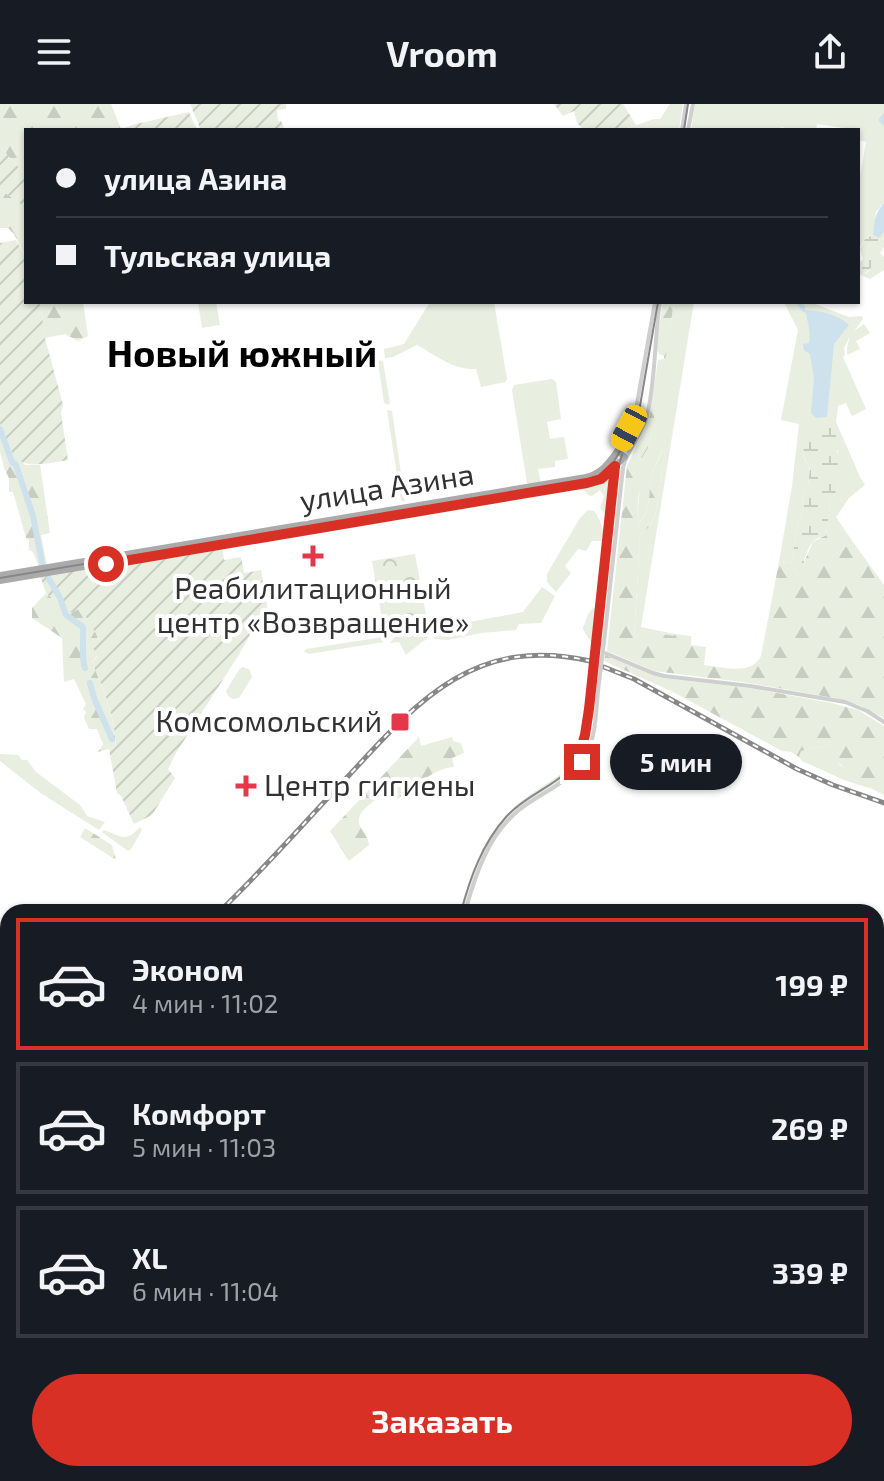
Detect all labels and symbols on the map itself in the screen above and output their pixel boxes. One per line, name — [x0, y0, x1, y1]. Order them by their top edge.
district label: Новый южный — [107, 329, 377, 375]
car — [607, 401, 651, 455]
street label: улица Азина — [297, 455, 476, 519]
marker: Реабилитационный центр «Возвращение» — [302, 545, 324, 567]
route start — [88, 546, 124, 582]
place label: Реабилитационный центр «Возвращение» — [157, 569, 469, 639]
place label: Комсомольский — [155, 702, 382, 738]
marker: Комсомольский — [389, 711, 411, 733]
callout: 5 мин — [610, 734, 742, 790]
route end — [564, 744, 600, 780]
place label: Центр гигиены — [264, 766, 476, 802]
marker: Центр гигиены — [235, 775, 257, 797]

